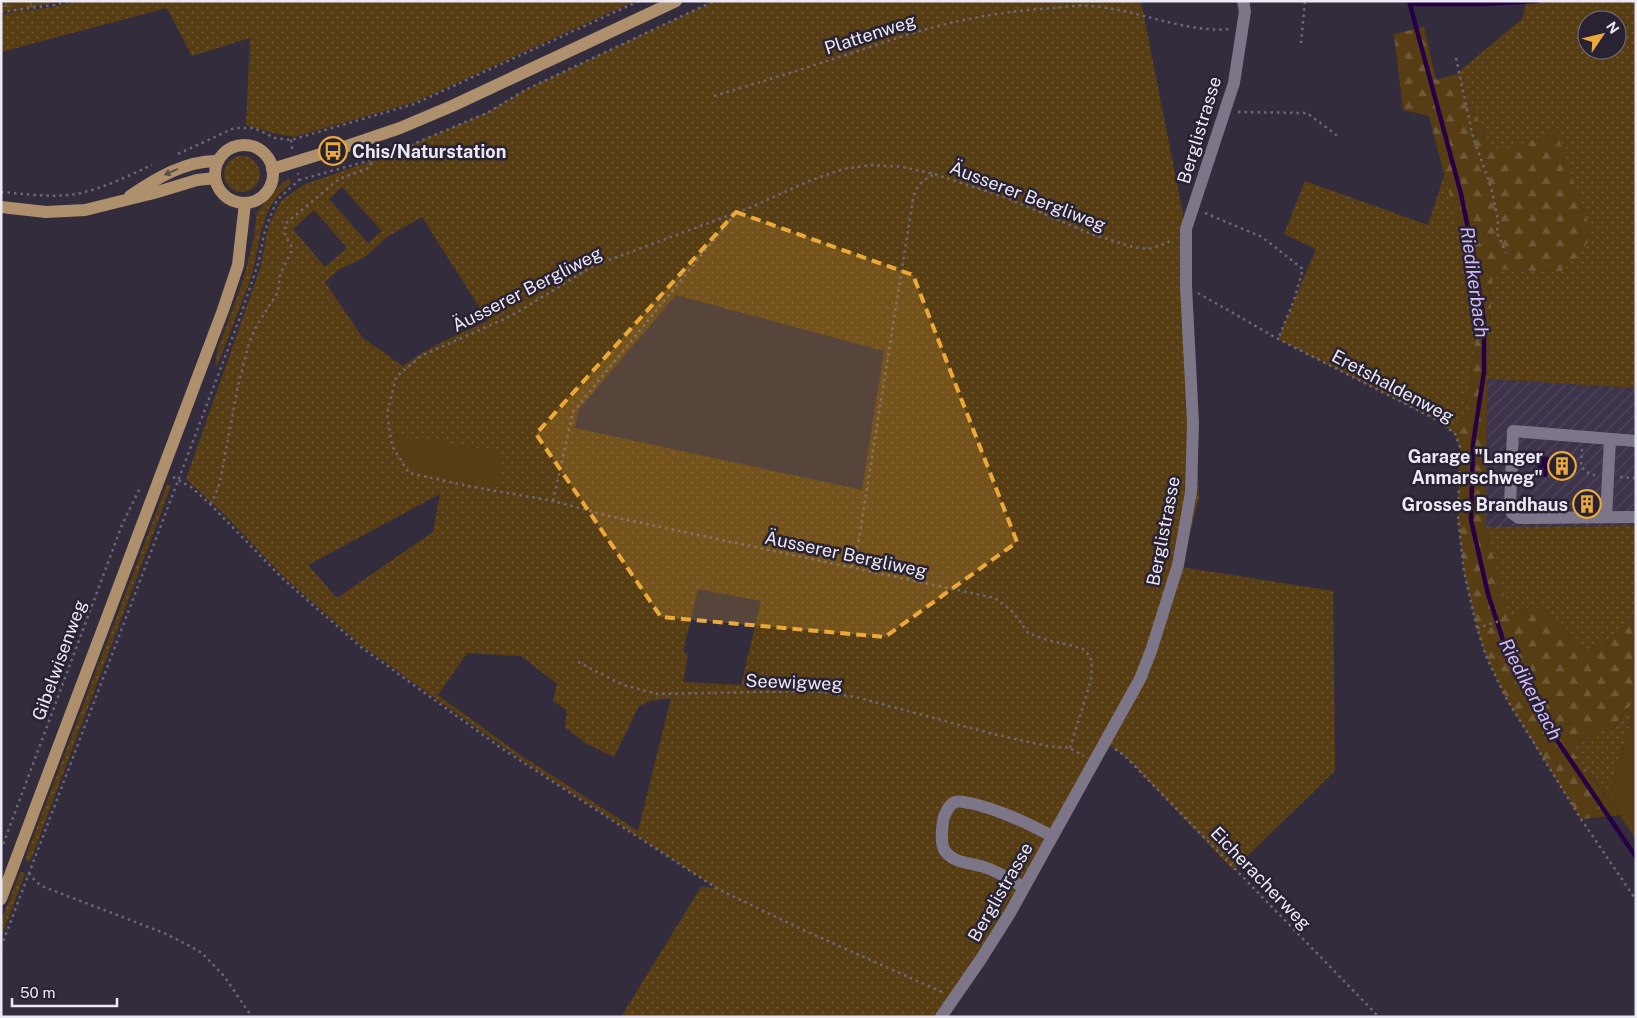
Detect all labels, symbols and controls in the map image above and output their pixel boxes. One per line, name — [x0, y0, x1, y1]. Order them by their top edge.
street label: Plattenweg — [822, 9, 918, 59]
north arrow — [1577, 10, 1627, 60]
text: N — [1603, 18, 1622, 37]
street label: Berglistrasse — [1173, 74, 1225, 186]
bus stop icon: Chis/Naturstation — [318, 136, 348, 166]
place label: Chis/Naturstation — [352, 141, 506, 162]
street label: Äusserer Bergliweg — [947, 156, 1109, 235]
one-way arrow — [164, 169, 178, 177]
water label: Riedikerbach — [1456, 225, 1494, 339]
street label: Äusserer Bergliweg — [448, 241, 605, 336]
street label: Eretshaldenweg — [1328, 345, 1458, 427]
place label: Garage "Langer Anmarschweg" — [1408, 446, 1544, 488]
building icon: Garage "Langer Anmarschweg" — [1547, 451, 1577, 481]
street label: Berglistrasse — [1142, 475, 1184, 587]
building icon: Grosses Brandhaus — [1572, 489, 1602, 519]
place label: Grosses Brandhaus — [1402, 494, 1568, 515]
street label: Äusserer Bergliweg — [763, 526, 929, 581]
street label: Gibelwisenweg — [27, 597, 91, 723]
water label: Riedikerbach — [1495, 634, 1567, 744]
street label: Seewigweg — [745, 670, 843, 694]
street label: Eicheracherweg — [1207, 822, 1315, 934]
street label: Berglistrasse — [963, 839, 1037, 945]
scale bar — [12, 976, 118, 1008]
text: 50 m — [20, 984, 55, 1001]

